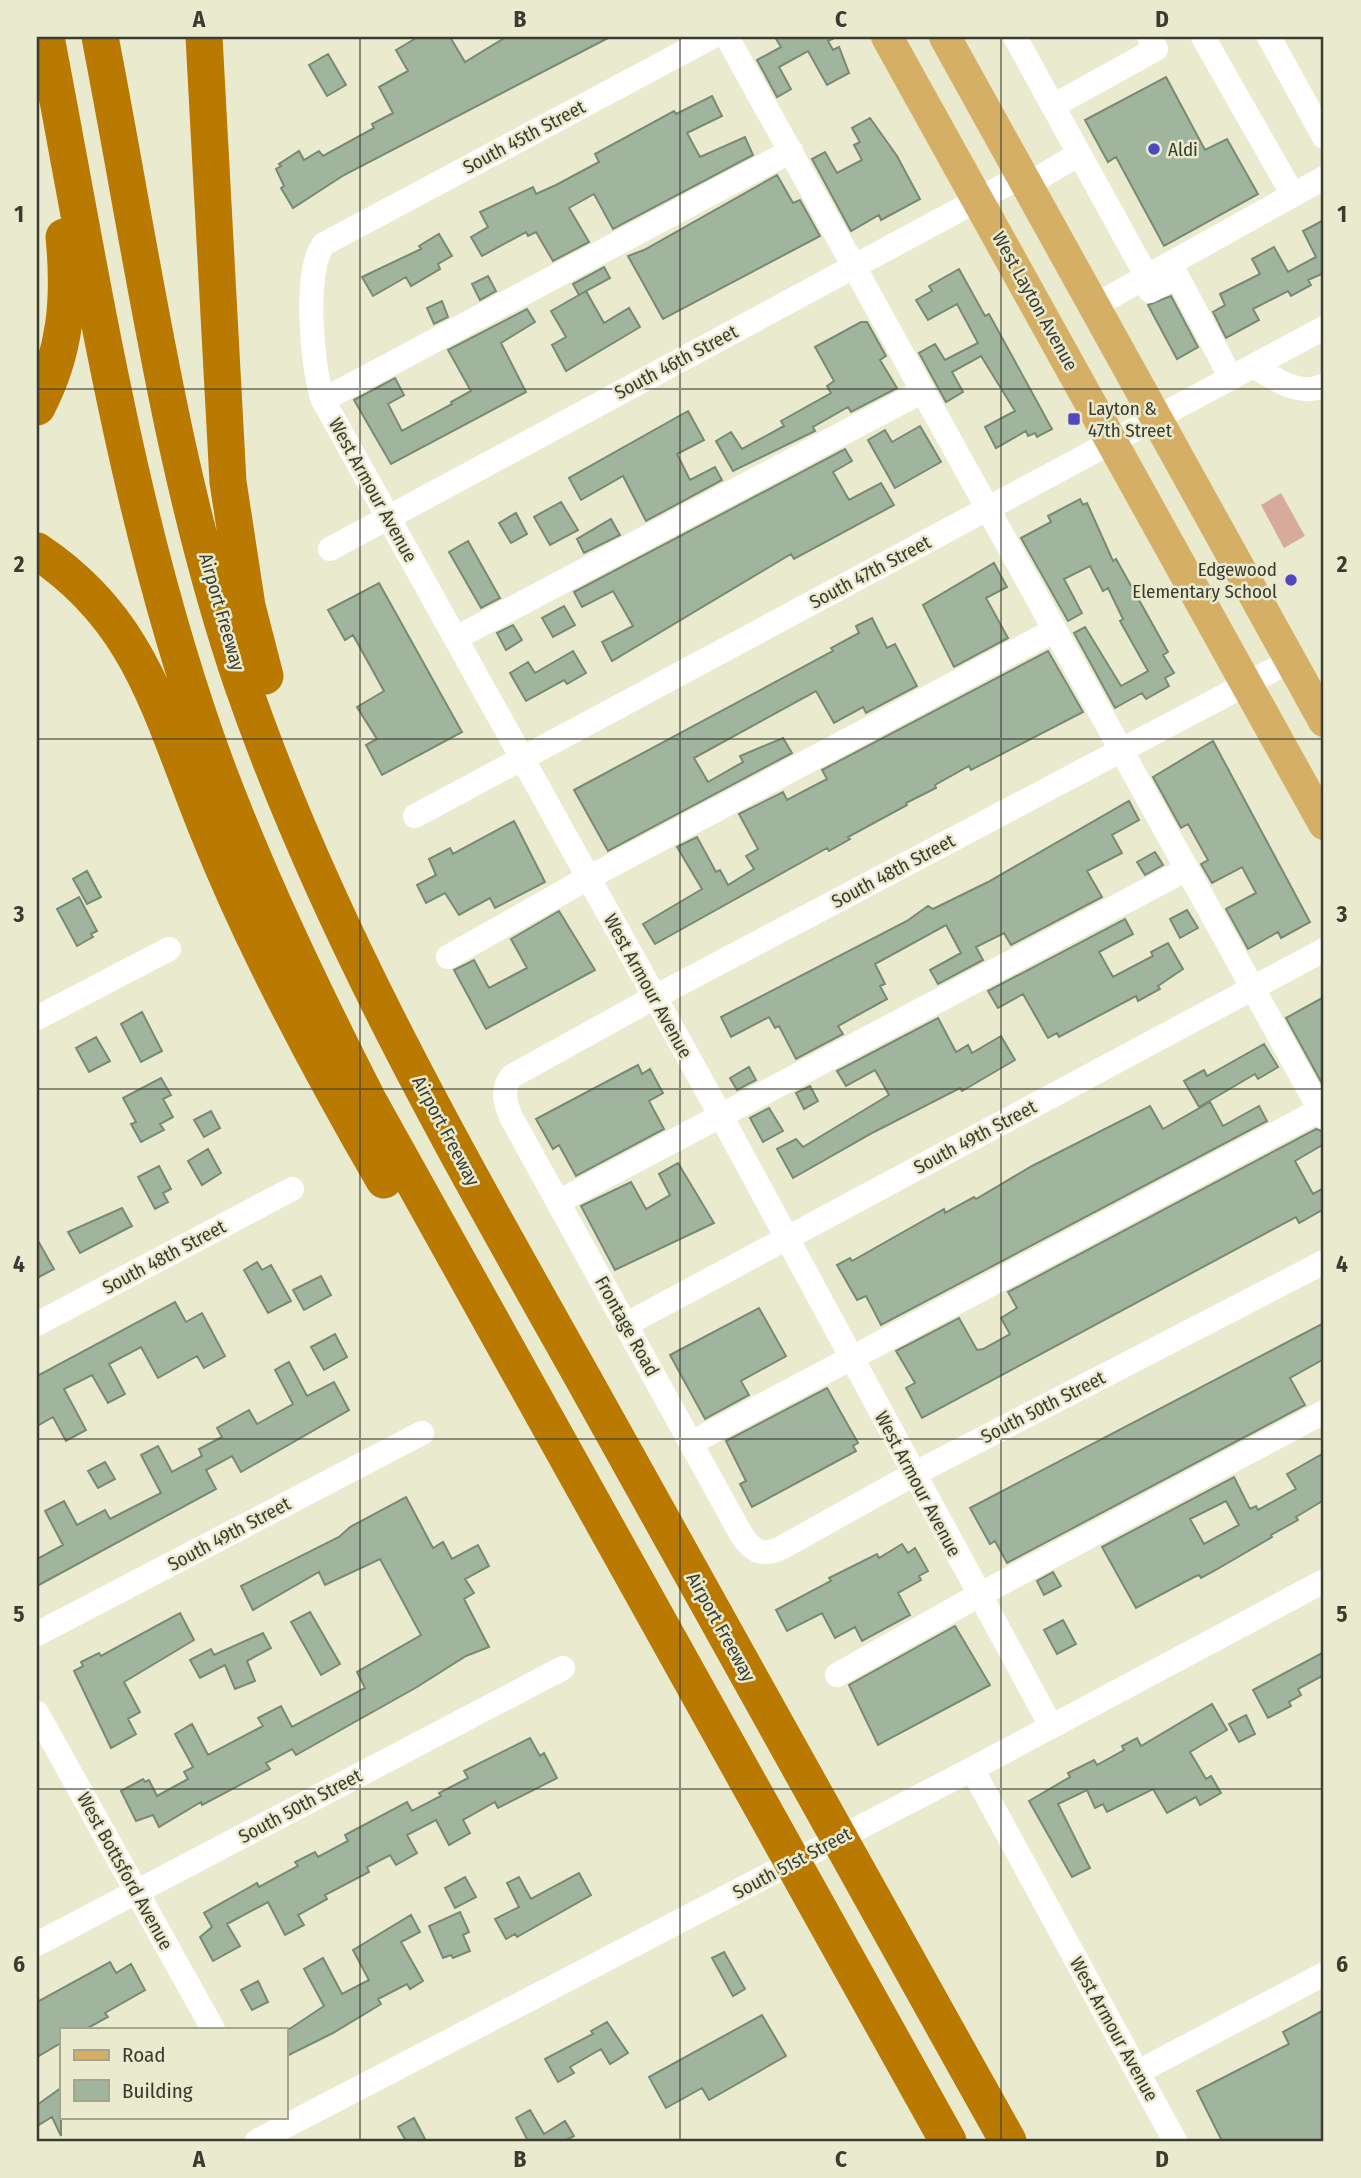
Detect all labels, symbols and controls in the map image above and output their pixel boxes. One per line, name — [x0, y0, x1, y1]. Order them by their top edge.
text: A — [192, 5, 206, 33]
text: B — [514, 5, 527, 33]
text: C — [835, 5, 847, 33]
text: D — [1155, 5, 1169, 33]
street label: South 45th Street — [459, 95, 590, 179]
place label: Aldi — [1168, 138, 1198, 161]
marker: Aldi — [1146, 141, 1162, 157]
text: 1 — [14, 200, 24, 228]
text: 1 — [1337, 200, 1347, 228]
street label: West Layton Avenue — [987, 227, 1083, 375]
street label: South 46th Street — [611, 320, 742, 404]
place label: Layton & 47th Street — [1088, 397, 1173, 442]
marker: Layton & 47th Street — [1066, 411, 1082, 427]
street label: West Armour Avenue — [324, 414, 422, 566]
street label: South 47th Street — [805, 530, 935, 614]
text: 2 — [13, 550, 25, 578]
text: 2 — [1336, 550, 1348, 578]
street label: Airport Freeway — [194, 551, 250, 674]
place label: Edgewood Elementary School — [1132, 558, 1277, 603]
marker: Edgewood Elementary School — [1283, 572, 1299, 588]
street label: South 48th Street — [827, 829, 959, 913]
text: 3 — [13, 900, 25, 928]
text: 3 — [1336, 900, 1348, 928]
street label: West Armour Avenue — [599, 910, 697, 1062]
street label: Airport Freeway — [407, 1072, 485, 1190]
street label: South 49th Street — [910, 1095, 1041, 1179]
street label: South 48th Street — [98, 1215, 230, 1299]
text: 4 — [13, 1250, 25, 1278]
text: 4 — [1336, 1250, 1348, 1278]
street label: Frontage Road — [590, 1272, 664, 1380]
street label: South 50th Street — [977, 1366, 1110, 1448]
street label: West Armour Avenue — [870, 1407, 966, 1561]
street label: South 49th Street — [164, 1492, 295, 1576]
street label: Airport Freeway — [682, 1568, 761, 1686]
text: 5 — [13, 1600, 25, 1628]
text: 5 — [1336, 1600, 1348, 1628]
street label: South 50th Street — [235, 1764, 366, 1848]
street label: West Bottsford Avenue — [72, 1788, 178, 1954]
street label: South 51st Street — [729, 1822, 856, 1904]
text: 6 — [13, 1950, 25, 1978]
text: 6 — [1336, 1950, 1348, 1978]
street label: West Armour Avenue — [1065, 1953, 1163, 2105]
legend — [60, 2028, 287, 2118]
text: Road — [122, 2042, 166, 2068]
text: Building — [122, 2078, 193, 2104]
text: A — [192, 2145, 206, 2173]
text: B — [514, 2145, 527, 2173]
text: C — [835, 2145, 847, 2173]
text: D — [1155, 2145, 1169, 2173]

